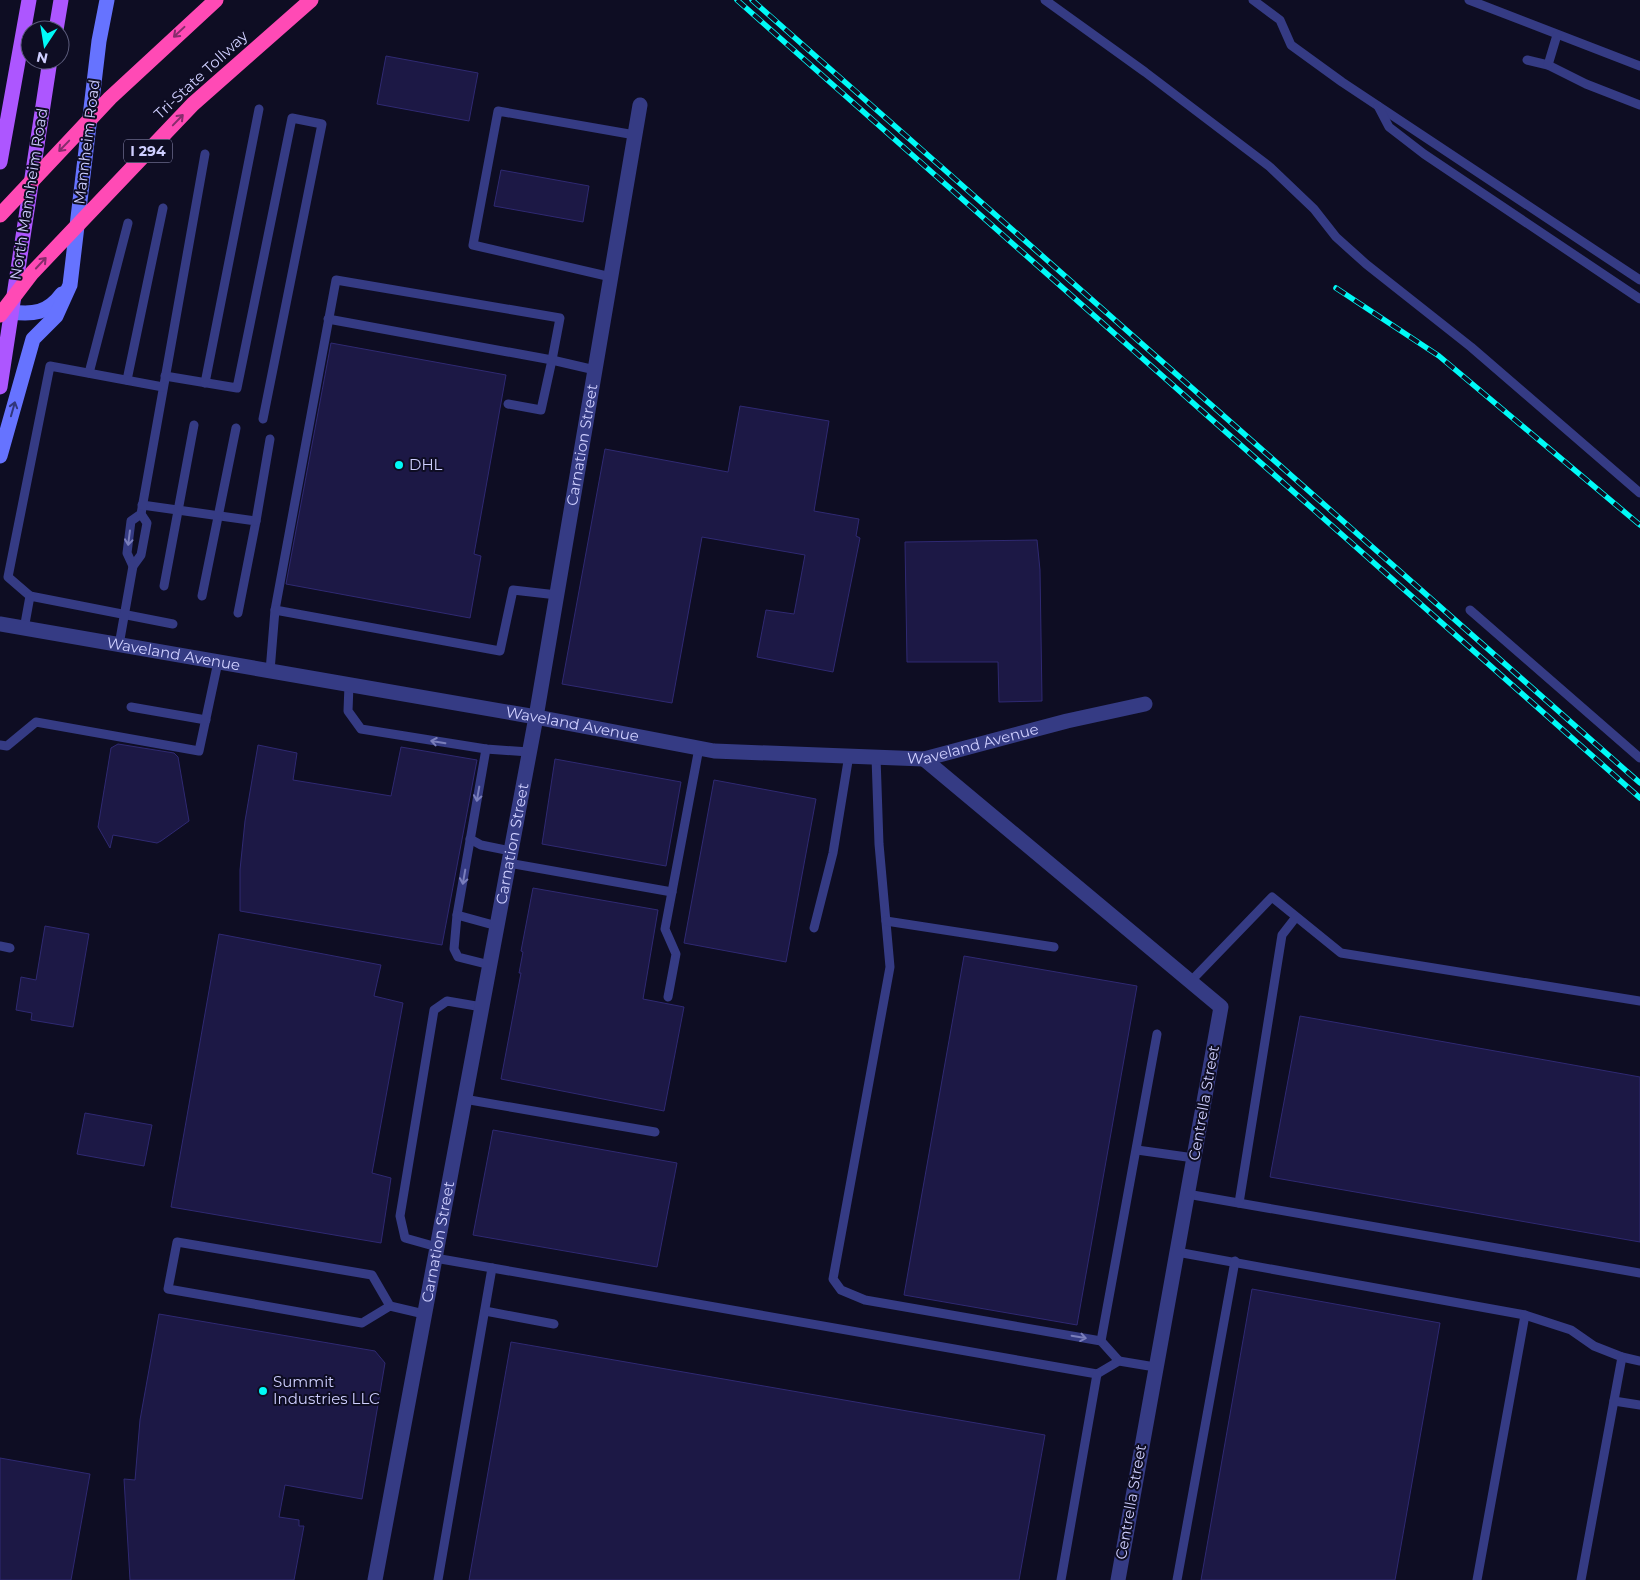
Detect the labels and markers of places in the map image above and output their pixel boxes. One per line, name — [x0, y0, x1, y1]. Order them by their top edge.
place label: DHL — [409, 455, 443, 474]
marker: DHL — [393, 459, 405, 471]
place label: Summit Industries LLC — [273, 1372, 380, 1408]
marker: Summit Industries LLC — [257, 1385, 269, 1397]

